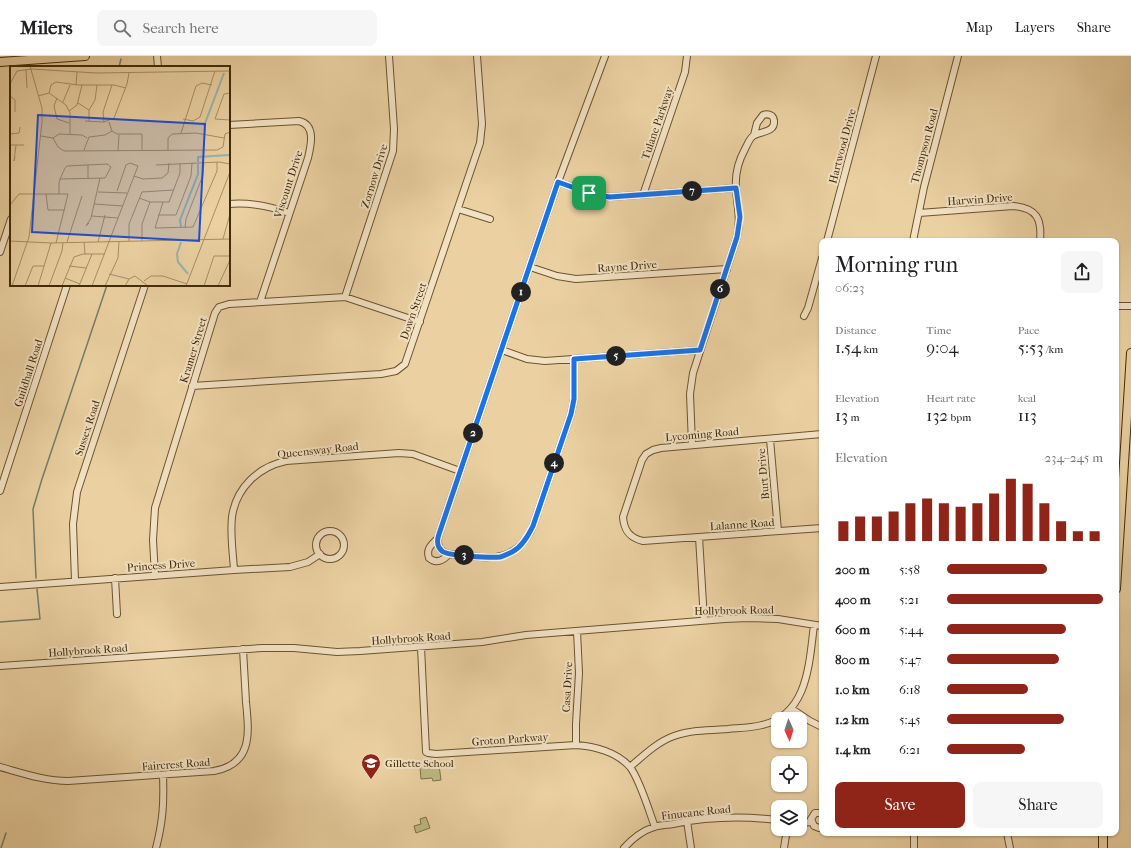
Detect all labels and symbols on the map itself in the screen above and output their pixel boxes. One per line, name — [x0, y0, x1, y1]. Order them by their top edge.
inset map — [10, 66, 230, 286]
street label: Tulane Parkway — [639, 84, 676, 161]
street label: Thompson Road — [908, 106, 941, 185]
street label: Hartwood Drive — [826, 107, 859, 185]
street label: Zornow Drive — [359, 142, 391, 210]
street label: Viscount Drive — [271, 148, 306, 221]
pin — [572, 176, 606, 210]
pin: 7 — [682, 181, 702, 201]
street label: Harwin Drive — [947, 191, 1014, 208]
street label: Rayne Drive — [597, 258, 658, 275]
pin: 6 — [710, 279, 730, 299]
street label: Down Street — [398, 281, 429, 342]
pin: 1 — [511, 282, 531, 302]
street label: Kramer Street — [177, 315, 210, 385]
street label: Guildhall Road — [11, 337, 46, 409]
pin: 5 — [606, 346, 626, 366]
street label: Sussex Road — [72, 398, 103, 458]
pin: 2 — [463, 423, 483, 443]
street label: Lycoming Road — [665, 425, 740, 444]
street label: Queensway Road — [277, 440, 360, 461]
street label: Burt Drive — [755, 447, 772, 500]
pin: 4 — [544, 453, 564, 473]
street label: Lalanne Road — [709, 516, 776, 533]
pin: 3 — [454, 545, 474, 565]
street label: Princess Drive — [126, 557, 196, 574]
street label: Hollybrook Road — [694, 603, 775, 618]
street label: Hollybrook Road — [371, 629, 452, 648]
street label: Hollybrook Road — [48, 641, 129, 660]
street label: Casa Drive — [560, 661, 575, 713]
north arrow — [771, 712, 807, 748]
street label: Groton Parkway — [471, 730, 550, 749]
school or university icon: Gillette School — [360, 752, 382, 780]
street label: Faircrest Road — [141, 756, 212, 773]
place label: Gillette School — [385, 757, 454, 770]
street label: Finucane Road — [660, 802, 733, 823]

